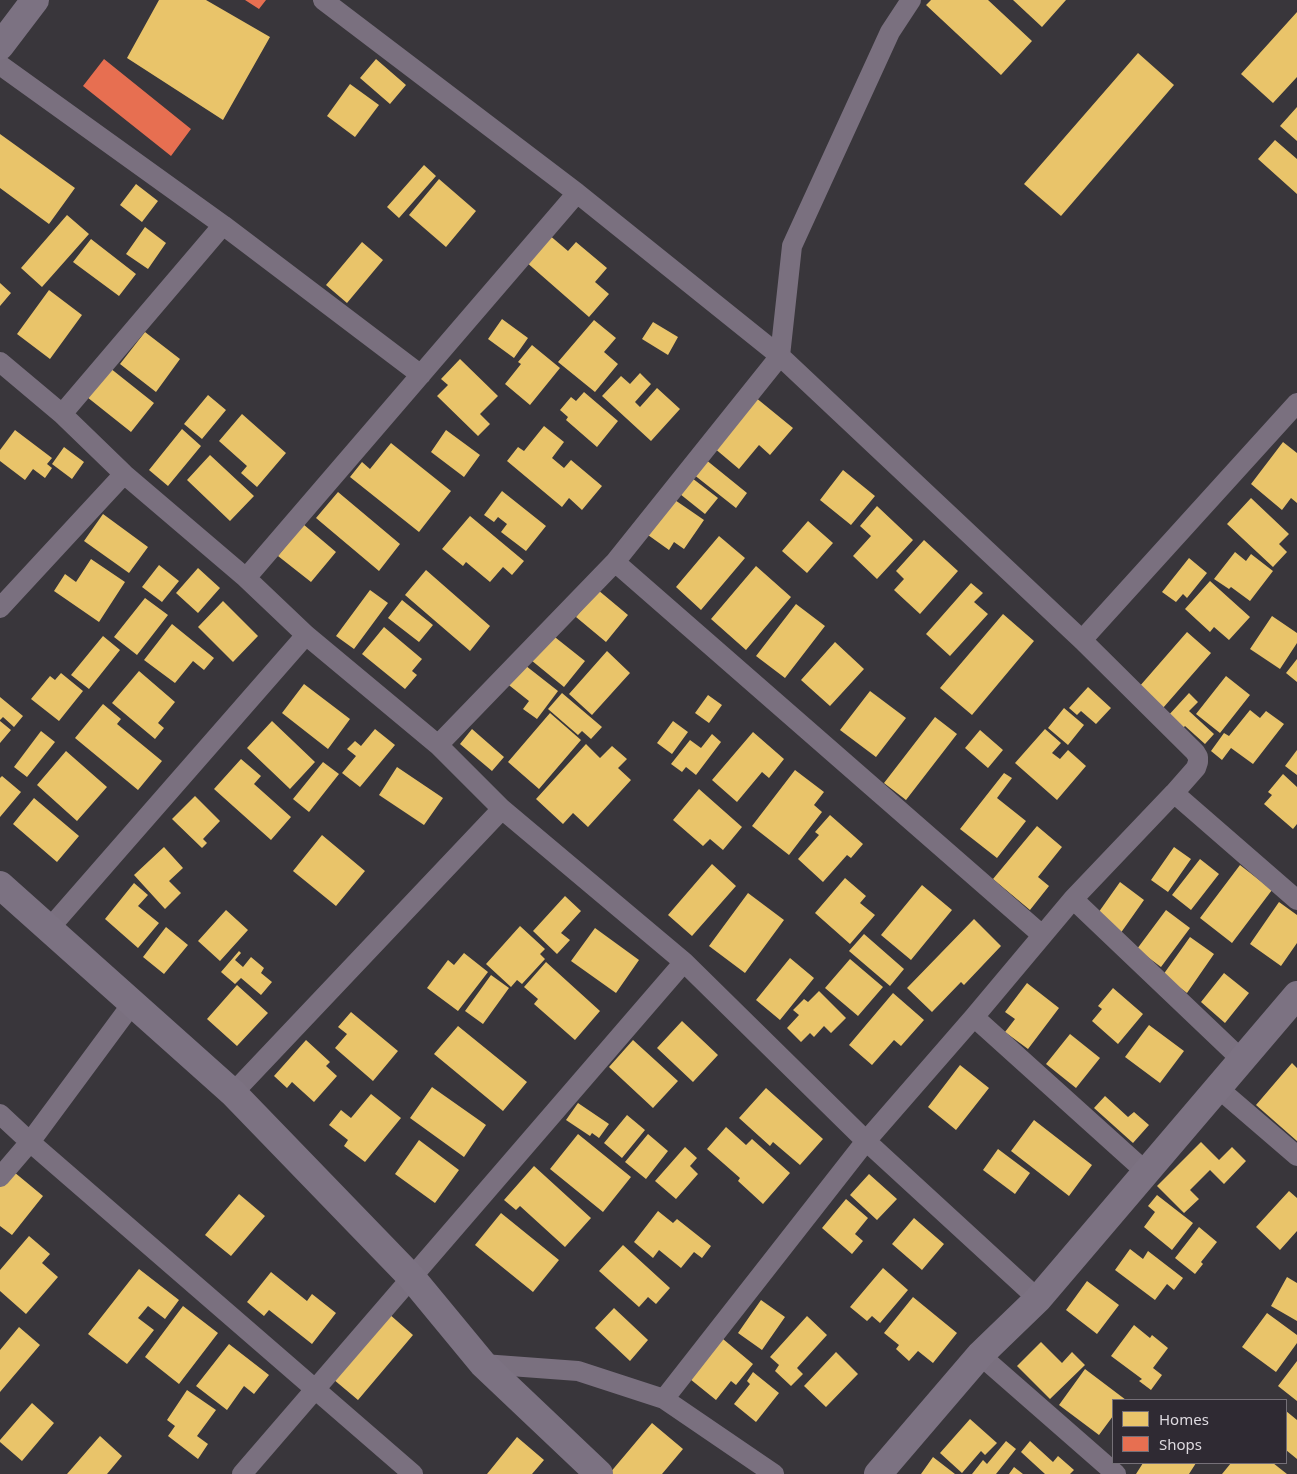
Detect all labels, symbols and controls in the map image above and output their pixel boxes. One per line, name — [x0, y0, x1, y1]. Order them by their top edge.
legend — [1112, 1399, 1287, 1464]
text: Homes — [1159, 1409, 1209, 1429]
text: Shops — [1159, 1434, 1202, 1454]

